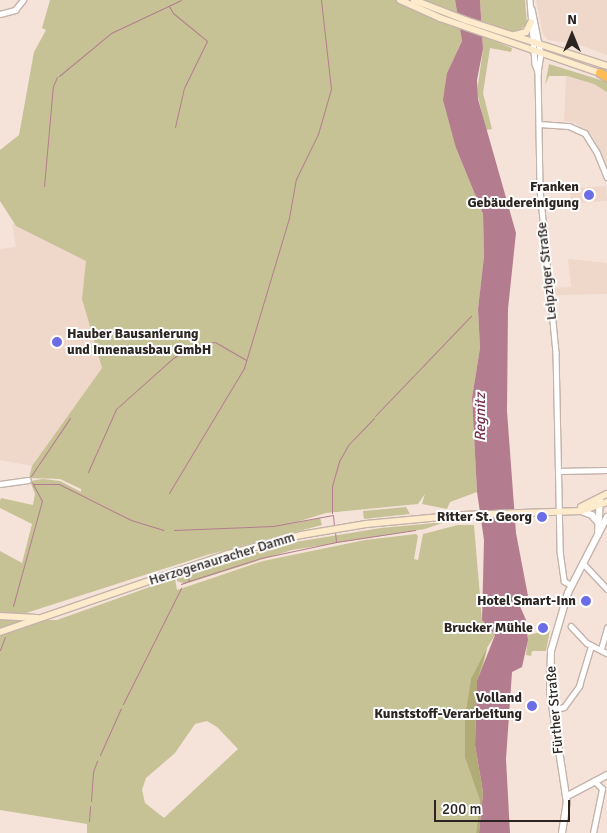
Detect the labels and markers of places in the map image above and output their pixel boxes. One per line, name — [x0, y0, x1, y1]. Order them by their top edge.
place label: Franken Gebäudereinigung — [467, 179, 579, 212]
marker: Franken Gebäudereinigung — [583, 189, 595, 201]
place label: Hauber Bausanierung und Innenausbau GmbH — [67, 326, 211, 358]
marker: Hauber Bausanierung und Innenausbau GmbH — [51, 336, 63, 348]
place label: Ritter St. Georg — [437, 509, 532, 525]
marker: Ritter St. Georg — [536, 511, 548, 523]
place label: Hotel Smart-Inn — [477, 593, 576, 609]
marker: Hotel Smart-Inn — [580, 595, 592, 607]
place label: Brucker Mühle — [444, 620, 533, 636]
marker: Brucker Mühle — [537, 622, 549, 634]
place label: Volland Kunststoff-Verarbeitung — [374, 690, 522, 722]
marker: Volland Kunststoff-Verarbeitung — [526, 700, 538, 712]

